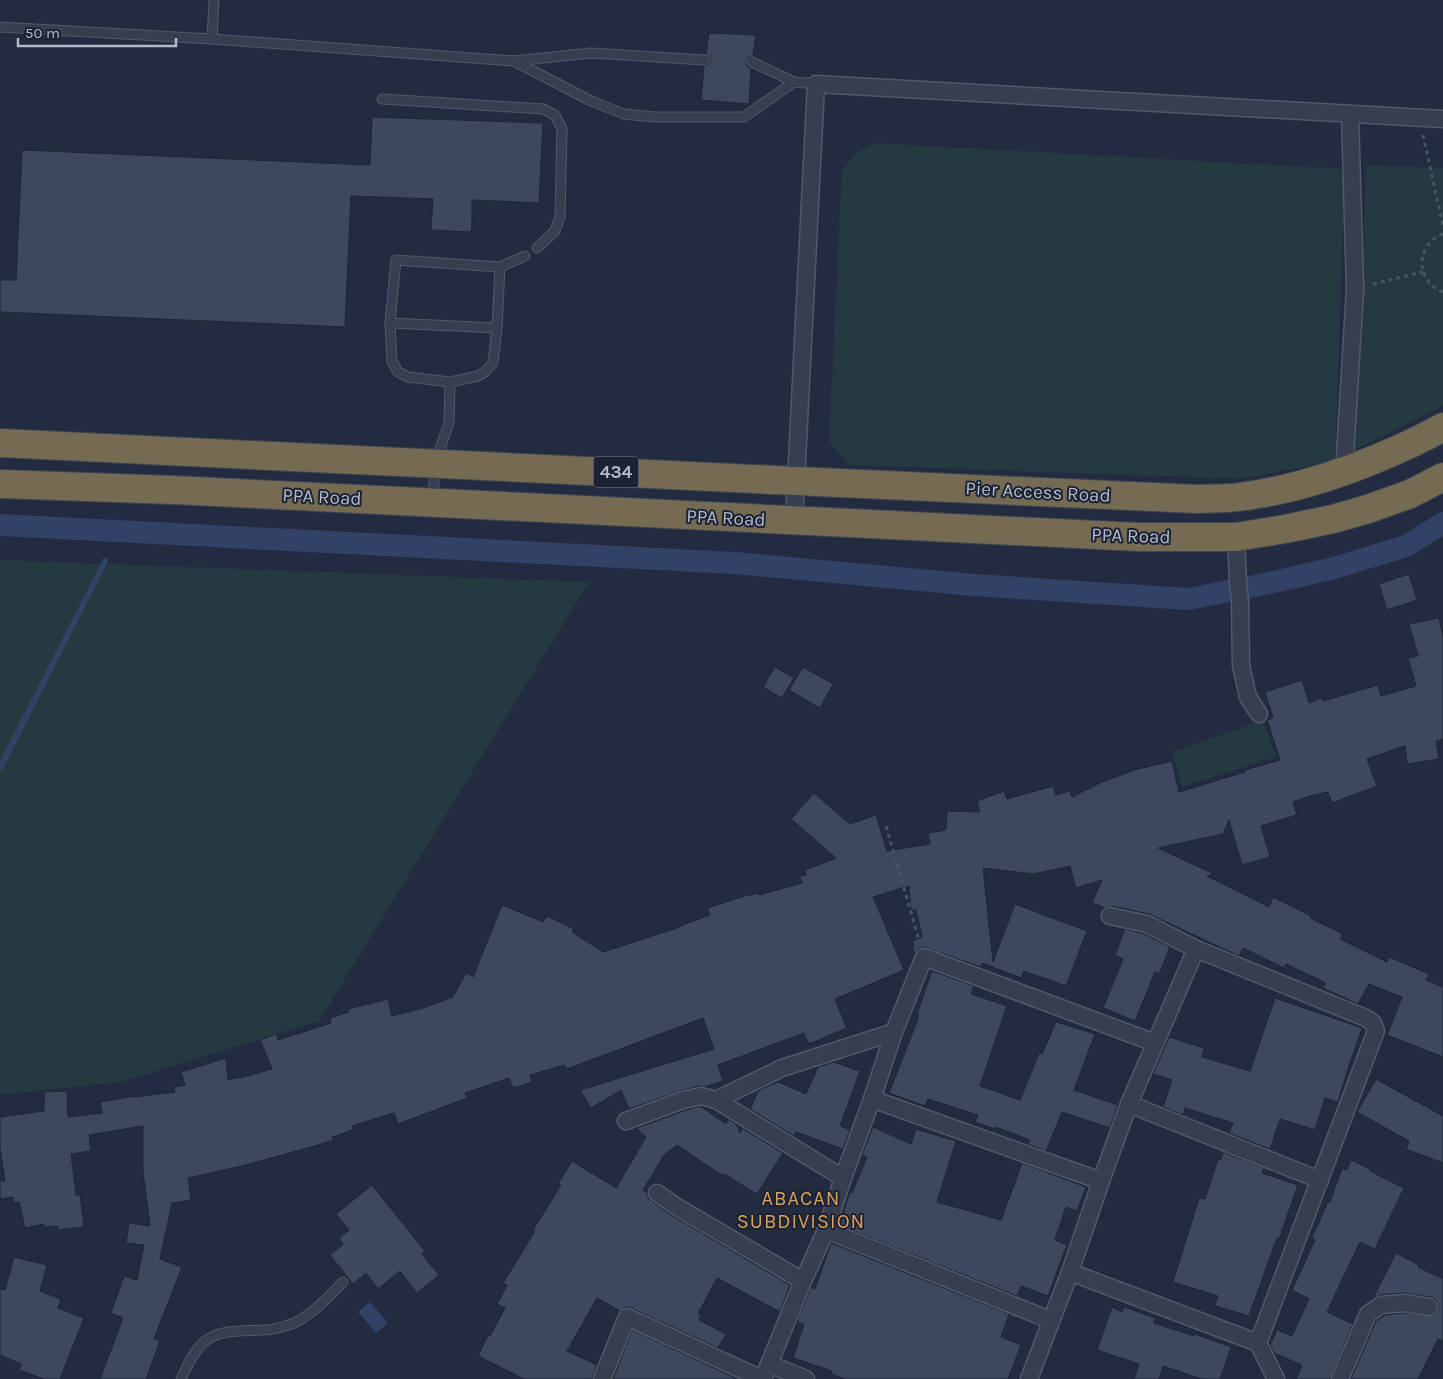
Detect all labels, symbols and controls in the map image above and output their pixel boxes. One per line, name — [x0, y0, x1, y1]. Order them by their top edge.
scale bar — [18, 15, 175, 47]
text: 50 m — [25, 24, 60, 42]
road number: 434 — [594, 457, 638, 488]
street label: Pier Access Road — [965, 477, 1111, 507]
street label: PPA Road — [282, 484, 362, 510]
street label: PPA Road — [686, 505, 766, 531]
street label: PPA Road — [1091, 524, 1171, 548]
district label: ABACAN SUBDIVISION — [737, 1187, 865, 1233]

